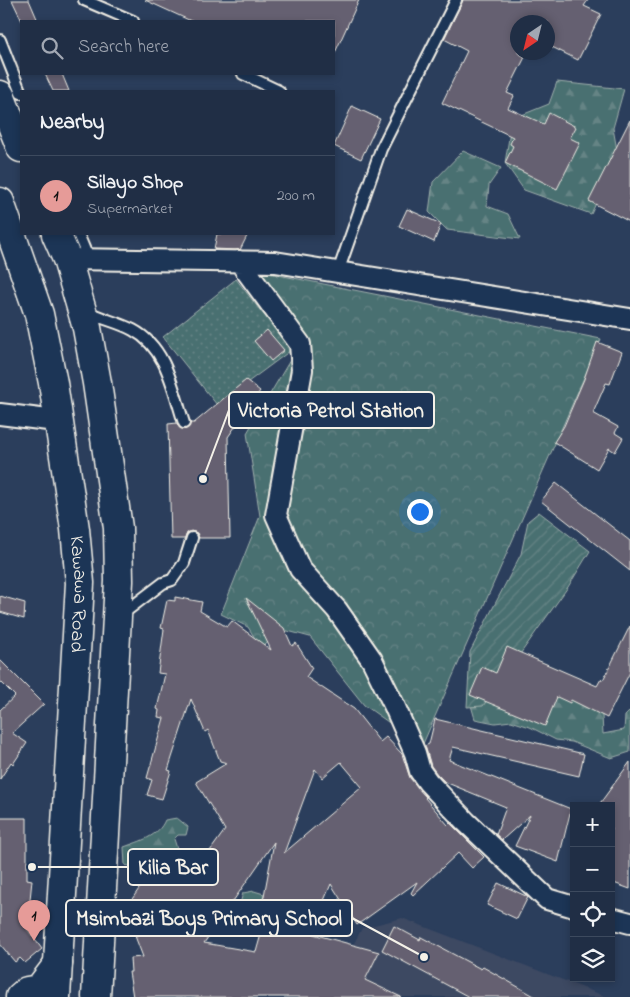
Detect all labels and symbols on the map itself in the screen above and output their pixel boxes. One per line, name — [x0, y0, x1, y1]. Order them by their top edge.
north arrow — [510, 15, 555, 60]
callout: Victoria Petrol Station — [229, 392, 434, 428]
text: Victoria Petrol Station — [237, 397, 424, 427]
your location — [407, 499, 433, 525]
street label: Kawawa Road — [61, 535, 95, 653]
callout: Kilia Bar — [128, 849, 218, 885]
text: Kilia Bar — [138, 854, 208, 884]
pin: 1 — [18, 900, 50, 941]
callout: Msimbazi Boys Primary School — [66, 900, 352, 936]
text: Msimbazi Boys Primary School — [76, 905, 343, 937]

